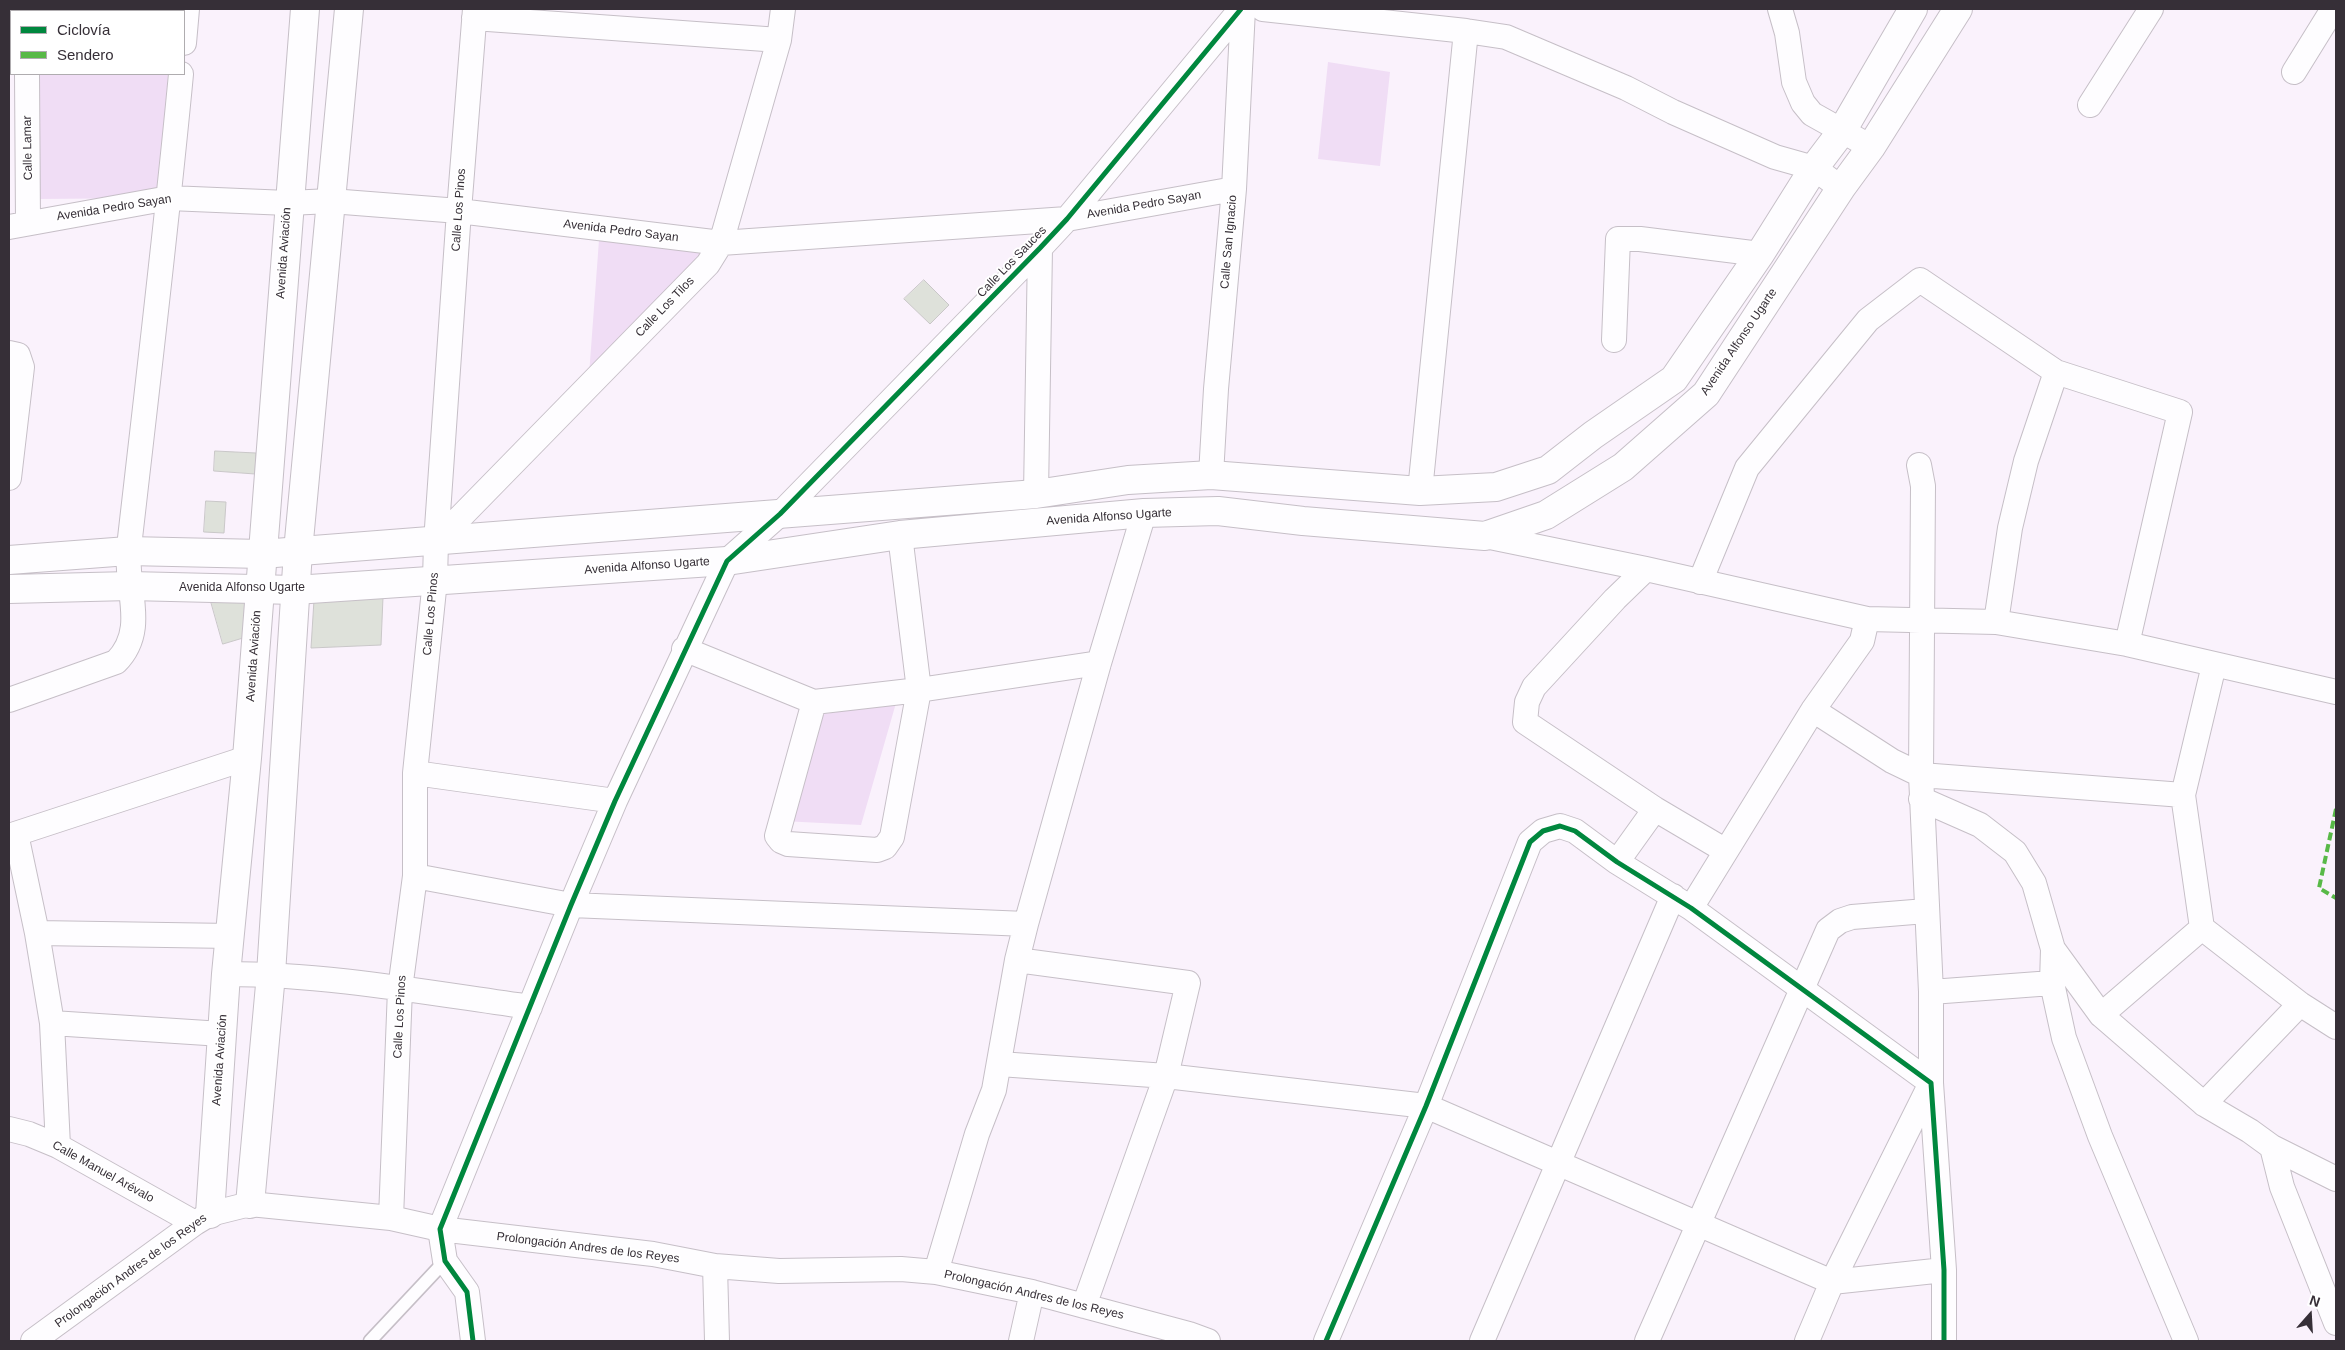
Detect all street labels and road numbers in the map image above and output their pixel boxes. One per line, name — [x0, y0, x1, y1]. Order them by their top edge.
street label: Calle Lamar — [20, 116, 36, 180]
street label: Calle Los Pinos — [449, 168, 469, 252]
street label: Avenida Pedro Sayan — [1086, 188, 1202, 222]
street label: Avenida Pedro Sayan — [56, 192, 172, 224]
street label: Calle San Ignacio — [1218, 195, 1240, 289]
street label: Avenida Aviación — [274, 207, 294, 299]
street label: Avenida Pedro Sayan — [563, 217, 679, 245]
street label: Calle Los Sauces — [974, 223, 1050, 301]
street label: Calle Los Tilos — [633, 274, 697, 340]
street label: Avenida Alfonso Ugarte — [1698, 286, 1780, 398]
street label: Avenida Alfonso Ugarte — [1046, 505, 1172, 529]
street label: Avenida Alfonso Ugarte — [584, 554, 710, 578]
street label: Calle Los Pinos — [420, 572, 442, 656]
street label: Avenida Alfonso Ugarte — [179, 581, 305, 595]
street label: Avenida Aviación — [244, 610, 264, 702]
street label: Calle Los Pinos — [391, 975, 409, 1059]
street label: Avenida Aviación — [210, 1014, 230, 1106]
street label: Calle Manuel Arévalo — [50, 1138, 156, 1206]
street label: Prolongación Andres de los Reyes — [52, 1211, 210, 1331]
street label: Prolongación Andres de los Reyes — [496, 1230, 680, 1266]
street label: Prolongación Andres de los Reyes — [943, 1267, 1125, 1323]

